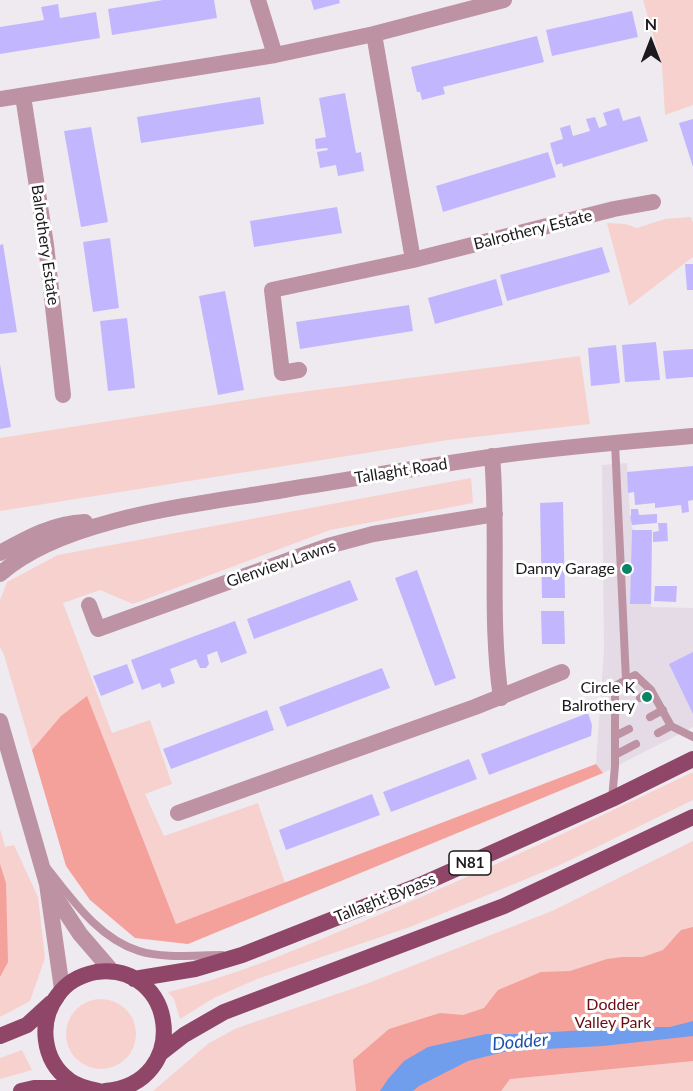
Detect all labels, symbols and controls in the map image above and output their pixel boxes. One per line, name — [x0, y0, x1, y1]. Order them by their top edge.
north arrow — [621, 12, 681, 72]
text: N — [645, 14, 657, 33]
street label: Balrothery Estate — [27, 184, 63, 306]
street label: Balrothery Estate — [472, 206, 594, 254]
street label: Tallaght Road — [353, 454, 449, 488]
street label: Glenview Lawns — [224, 536, 338, 592]
place label: Danny Garage — [515, 559, 615, 579]
marker: Danny Garage — [620, 562, 634, 576]
place label: Circle K Balrothery — [561, 678, 635, 716]
marker: Circle K Balrothery — [640, 690, 654, 704]
road number: N81 — [449, 851, 491, 875]
street label: Tallaght Bypass — [332, 869, 438, 927]
park label: Dodder Valley Park — [575, 995, 651, 1033]
water label: Dodder — [491, 1029, 549, 1055]

